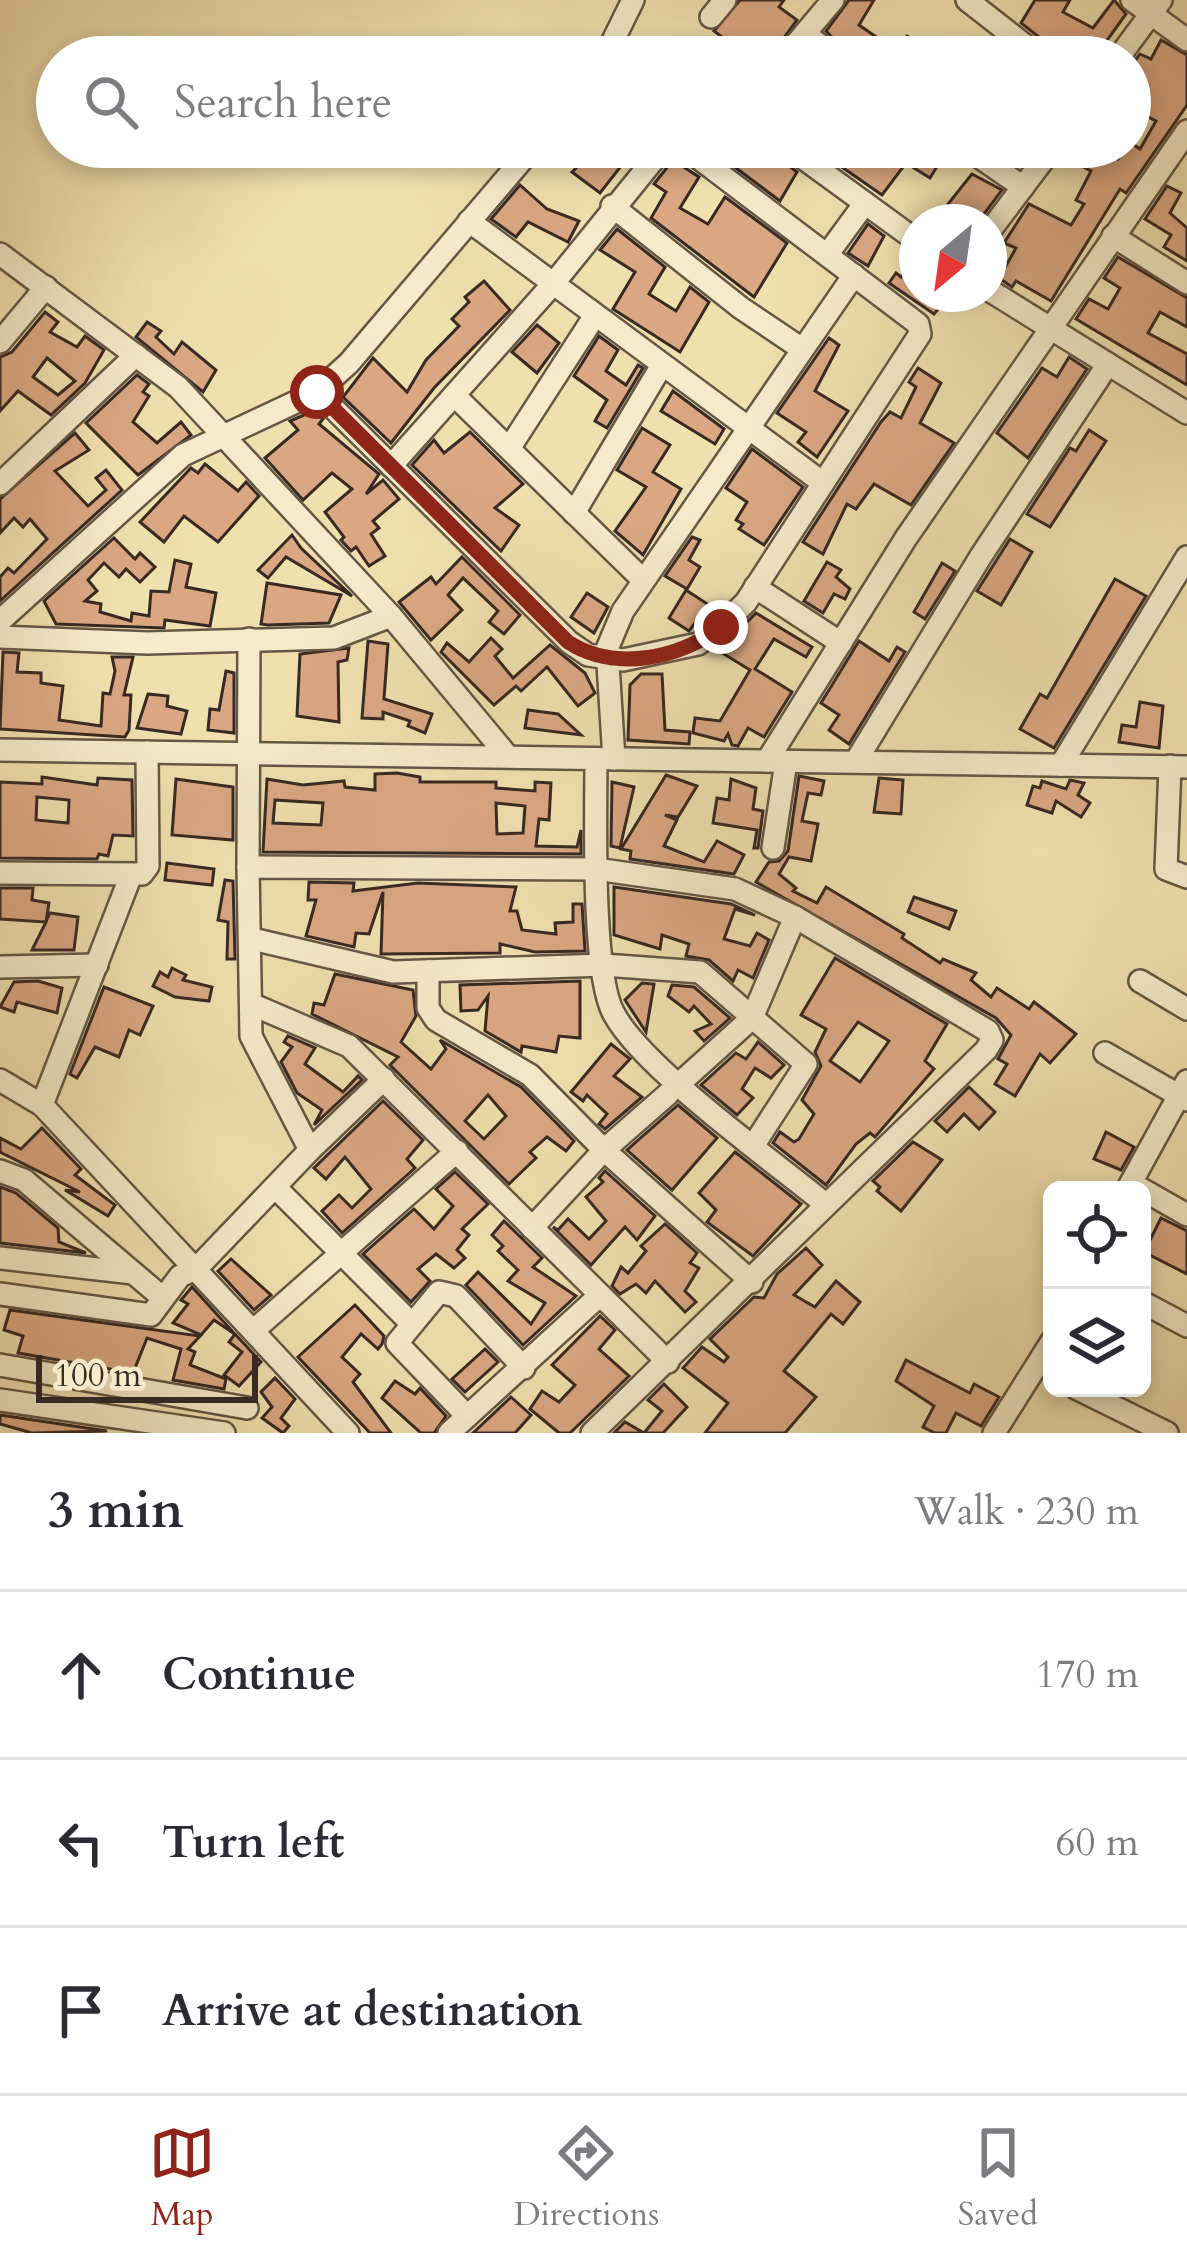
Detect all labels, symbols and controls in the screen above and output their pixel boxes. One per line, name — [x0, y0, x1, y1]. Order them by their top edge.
search box — [36, 36, 1151, 168]
icon: search — [78, 69, 144, 135]
text: Search here — [174, 72, 392, 133]
north arrow — [899, 204, 1007, 312]
route start — [290, 365, 344, 419]
route end — [694, 600, 748, 654]
map controls — [1043, 1181, 1151, 1397]
button: locate — [1043, 1181, 1151, 1289]
button: layers — [1043, 1289, 1151, 1397]
scale bar — [36, 1349, 258, 1402]
text: 100 m — [54, 1353, 141, 1398]
text: 3 min — [48, 1476, 184, 1546]
text: Walk · 230 m — [914, 1485, 1139, 1538]
icon: ahead — [48, 1642, 114, 1708]
text: Continue — [162, 1644, 356, 1705]
text: 170 m — [1036, 1648, 1139, 1701]
icon: left — [48, 1810, 114, 1876]
text: Turn left — [162, 1812, 344, 1873]
text: 60 m — [1056, 1816, 1139, 1869]
icon: arrive — [48, 1978, 114, 2044]
text: Arrive at destination — [162, 1980, 582, 2041]
tab: Map — [149, 2120, 215, 2237]
tab: Directions — [514, 2120, 659, 2237]
tab: Saved — [958, 2120, 1038, 2237]

